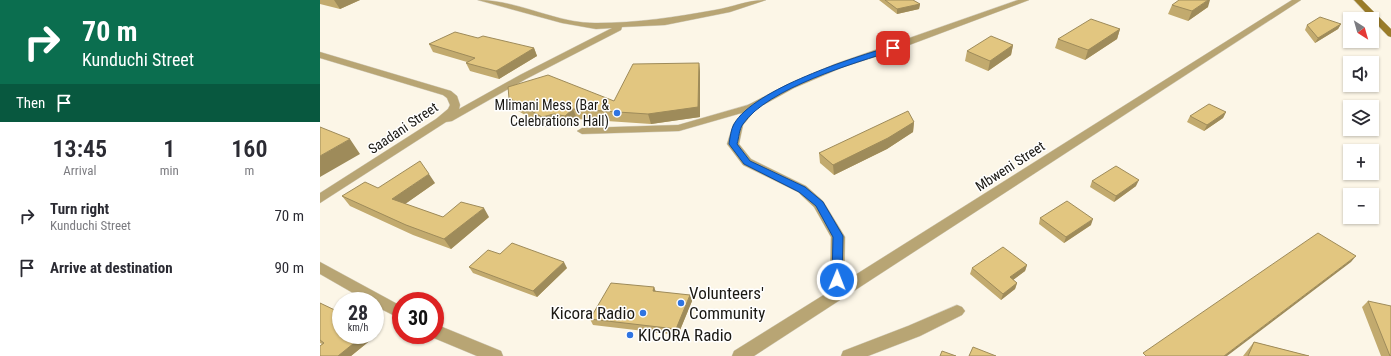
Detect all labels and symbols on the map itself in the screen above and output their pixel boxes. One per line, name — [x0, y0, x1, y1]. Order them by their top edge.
north arrow — [1343, 12, 1379, 48]
pin — [876, 31, 910, 65]
place label: Mlimani Mess (Bar & Celebrations Hall) — [495, 97, 609, 130]
street label: Saadani Street — [365, 99, 441, 157]
marker: Mlimani Mess (Bar & Celebrations Hall) — [612, 108, 622, 118]
street label: Mbweni Street — [972, 138, 1048, 194]
position arrow — [816, 259, 858, 301]
place label: Volunteers' Community — [689, 283, 765, 323]
speed limit sign: 30 — [392, 292, 444, 344]
marker: Volunteers' Community — [676, 298, 686, 308]
place label: Kicora Radio — [551, 303, 635, 323]
marker: Kicora Radio — [638, 308, 648, 318]
place label: KICORA Radio — [638, 325, 732, 345]
marker: KICORA Radio — [625, 330, 635, 340]

